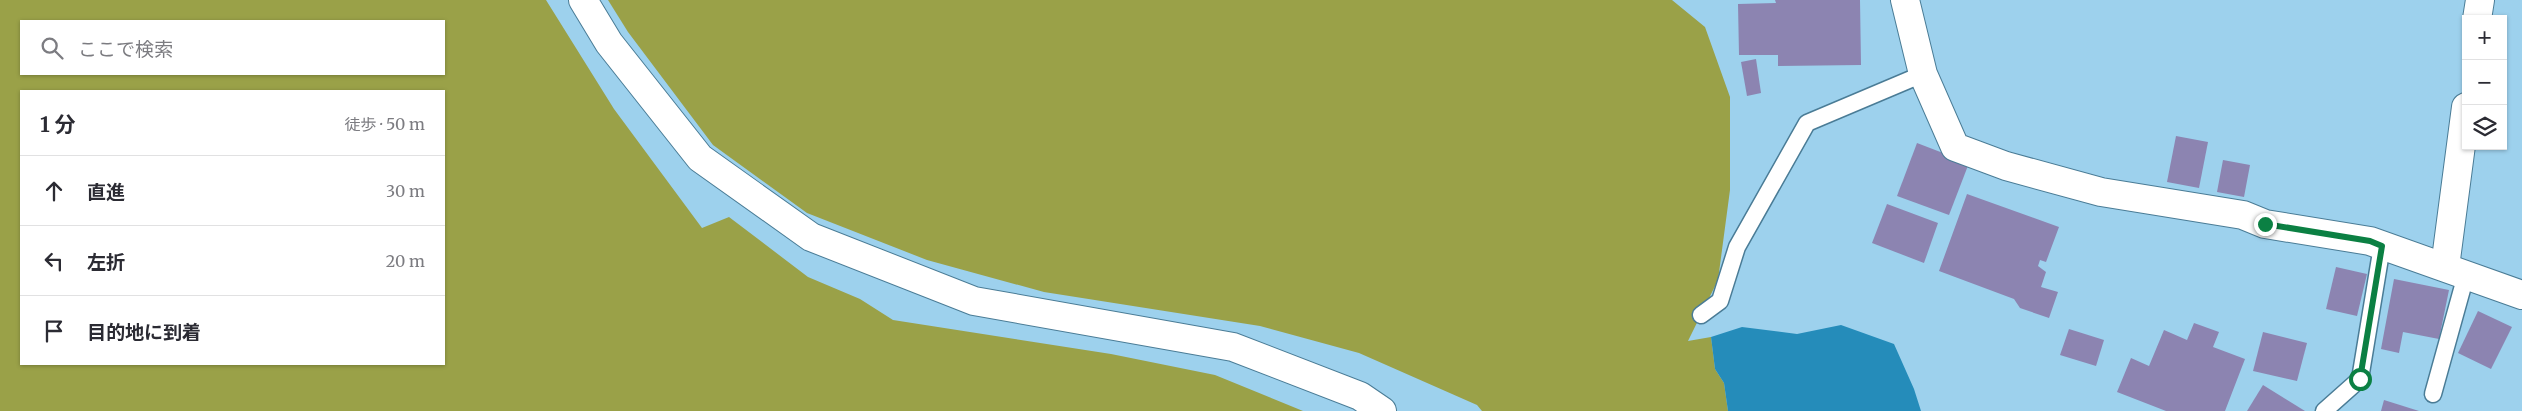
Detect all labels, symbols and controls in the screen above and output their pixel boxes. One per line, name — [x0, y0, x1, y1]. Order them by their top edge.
map controls — [2462, 15, 2507, 150]
button: + — [2462, 15, 2507, 60]
search box — [20, 20, 445, 75]
icon: search — [38, 34, 66, 62]
text: ここで検索 — [78, 37, 173, 61]
button: − — [2462, 60, 2507, 105]
button: layers — [2462, 105, 2507, 150]
text: 1 分 — [40, 111, 76, 138]
text: 徒歩 · 50 m — [345, 114, 425, 134]
icon: ahead — [40, 177, 68, 205]
text: 直進 — [87, 180, 125, 204]
text: 30 m — [386, 181, 425, 201]
route end — [2254, 213, 2277, 236]
icon: left — [40, 247, 68, 275]
text: 左折 — [87, 250, 125, 274]
text: 20 m — [386, 251, 425, 271]
icon: arrive — [40, 317, 68, 345]
text: 目的地に到着 — [87, 320, 201, 344]
route start — [2349, 368, 2372, 391]

